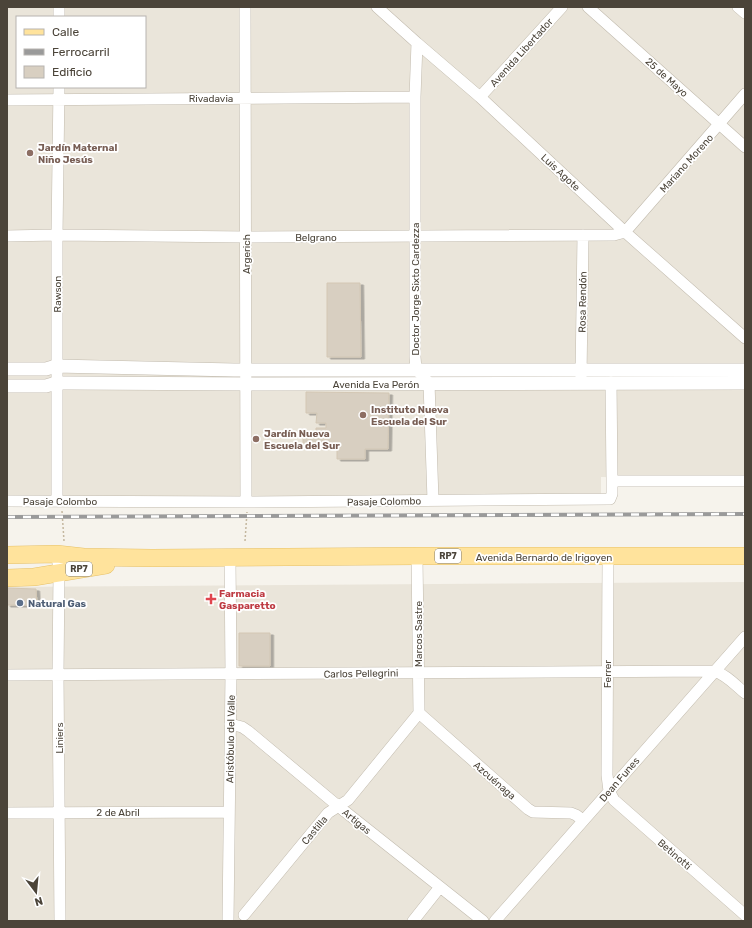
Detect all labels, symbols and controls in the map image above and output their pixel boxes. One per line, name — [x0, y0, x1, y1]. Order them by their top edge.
legend — [16, 16, 146, 88]
street label: Avenida Libertador — [488, 16, 556, 89]
text: Calle — [52, 25, 79, 39]
text: Ferrocarril — [52, 45, 110, 59]
street label: 25 de Mayo — [643, 56, 690, 100]
text: Edificio — [52, 65, 92, 79]
street label: Rivadavia — [189, 93, 233, 105]
street label: Mariano Moreno — [657, 132, 716, 195]
place label: Jardín Maternal Niño Jesús — [38, 142, 117, 166]
marker: Jardín Maternal Niño Jesús — [25, 148, 35, 158]
street label: Luis Agote — [538, 152, 583, 194]
street label: Doctor Jorge Sixto Cardezza — [410, 223, 422, 355]
street label: Belgrano — [295, 232, 337, 244]
street label: Argerich — [241, 234, 253, 274]
street label: Rosa Rendón — [576, 271, 590, 333]
street label: Rawson — [52, 276, 64, 312]
street label: Avenida Eva Perón — [333, 379, 419, 391]
place label: Instituto Nueva Escuela del Sur — [371, 404, 449, 428]
marker: Instituto Nueva Escuela del Sur — [358, 410, 368, 420]
place label: Jardín Nueva Escuela del Sur — [264, 428, 340, 452]
marker: Jardín Nueva Escuela del Sur — [251, 434, 261, 444]
street label: Pasaje Colombo — [347, 495, 422, 509]
street label: Pasaje Colombo — [23, 496, 97, 508]
road number: RP7 — [435, 549, 461, 563]
street label: Avenida Bernardo de Irigoyen — [476, 552, 612, 564]
road number: RP7 — [66, 562, 92, 576]
place label: Farmacia Gasparetto — [219, 588, 276, 612]
marker: Farmacia Gasparetto — [206, 594, 216, 604]
marker: Natural Gas — [15, 598, 25, 608]
place label: Natural Gas — [28, 598, 87, 610]
street label: Marcos Sastre — [413, 601, 425, 667]
street label: Ferrer — [602, 660, 614, 688]
street label: Carlos Pellegrini — [324, 667, 399, 681]
street label: Aristóbulo del Valle — [224, 694, 238, 783]
street label: Liniers — [54, 722, 66, 754]
street label: Dean Funes — [597, 755, 642, 804]
street label: Azcuénaga — [471, 759, 518, 802]
street label: 2 de Abril — [96, 807, 140, 819]
street label: Artigas — [340, 807, 373, 837]
street label: Castilla — [299, 814, 330, 848]
street label: Betinotti — [655, 837, 694, 873]
north arrow — [16, 872, 56, 912]
text: N — [33, 894, 44, 908]

